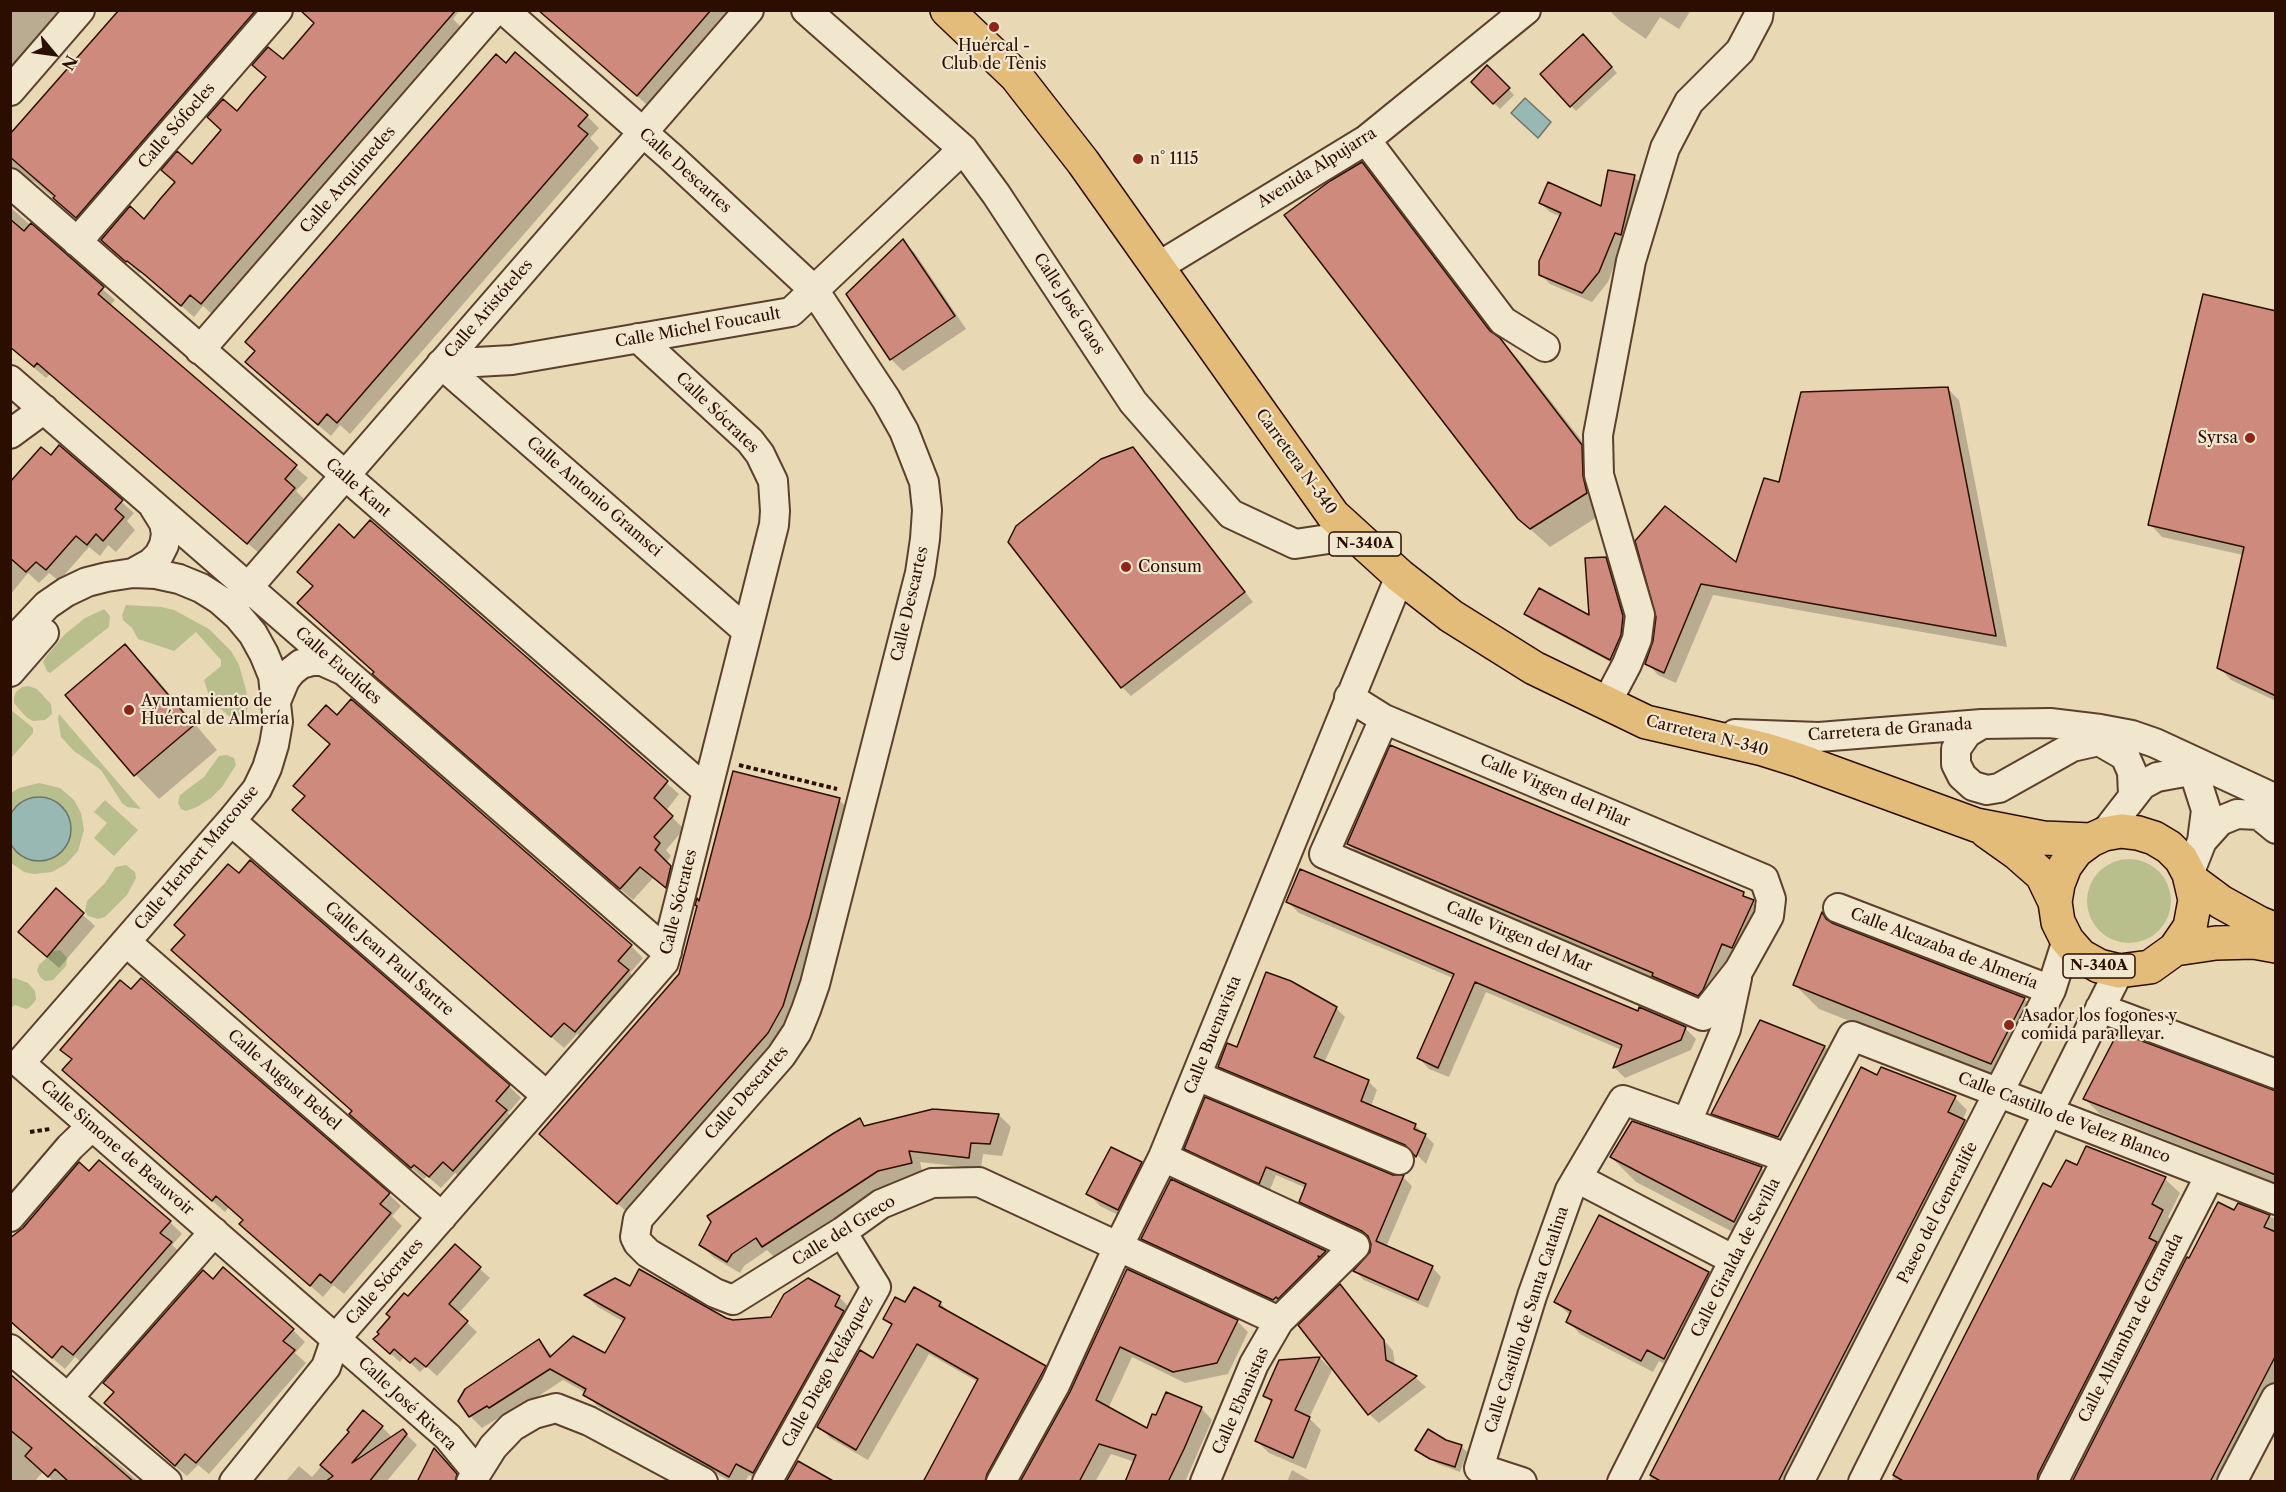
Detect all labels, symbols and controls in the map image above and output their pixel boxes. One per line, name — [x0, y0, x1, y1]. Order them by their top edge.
marker: Huércal - Club de Tenis — [987, 20, 1001, 34]
north arrow — [24, 24, 84, 84]
place label: Huércal - Club de Tenis — [941, 36, 1047, 74]
text: N — [58, 52, 82, 74]
street label: Calle Sófocles — [135, 79, 219, 173]
street label: Calle Arquímedes — [296, 122, 400, 238]
street label: Avenida Alpujarra — [1254, 124, 1380, 212]
street label: Calle Descartes — [635, 125, 735, 217]
place label: n° 1115 — [1150, 149, 1198, 169]
marker: n° 1115 — [1131, 152, 1145, 166]
street label: Calle José Gaos — [1029, 250, 1109, 358]
street label: Calle Aristóteles — [441, 256, 537, 362]
street label: Calle Michel Foucault — [614, 304, 782, 352]
street label: Calle Sócrates — [671, 369, 763, 457]
street label: Carretera N-340 — [1251, 406, 1341, 518]
place label: Syrsa — [2197, 428, 2238, 448]
marker: Syrsa — [2243, 431, 2257, 445]
street label: Calle Antonio Gramsci — [522, 433, 666, 561]
street label: Calle Kant — [321, 454, 395, 522]
road number: N-340A — [1329, 532, 1401, 556]
street label: Calle Descartes — [887, 545, 933, 663]
place label: Consum — [1138, 557, 1202, 577]
marker: Consum — [1119, 560, 1133, 574]
street label: Calle Euclides — [291, 623, 385, 709]
place label: Ayuntamiento de Huércal de Almería — [141, 691, 289, 729]
marker: Ayuntamiento de Huércal de Almería — [122, 703, 136, 717]
street label: Carretera N-340 — [1644, 711, 1770, 761]
street label: Carretera de Granada — [1807, 715, 1973, 745]
street label: Calle Virgen del Pilar — [1477, 751, 1633, 831]
street label: Calle Herbert Marcouse — [131, 782, 263, 934]
street label: Calle Sócrates — [657, 847, 701, 957]
street label: Calle Virgen del Mar — [1443, 897, 1595, 977]
street label: Calle Jean Paul Sartre — [321, 898, 457, 1020]
street label: Calle Alcazaba de Almería — [1847, 904, 2041, 994]
road number: N-340A — [2063, 954, 2135, 978]
street label: Calle Buenavista — [1180, 973, 1246, 1097]
place label: Asador los fogones y comida para llevar. — [2021, 1006, 2177, 1044]
marker: Asador los fogones y comida para llevar. — [2002, 1018, 2016, 1032]
street label: Calle August Bebel — [224, 1026, 344, 1134]
street label: Calle Descartes — [701, 1042, 793, 1144]
street label: Calle Castillo de Velez Blanco — [1955, 1069, 2173, 1167]
street label: Calle Simone de Beauvoir — [36, 1076, 198, 1220]
street label: Paseo del Generalife — [1894, 1139, 1982, 1287]
street label: Calle Giralda de Sevilla — [1687, 1175, 1785, 1341]
street label: Calle del Greco — [789, 1192, 899, 1270]
street label: Calle Castillo de Santa Catalina — [1481, 1204, 1573, 1436]
street label: Calle Alhambra de Granada — [2075, 1230, 2187, 1426]
street label: Calle Sócrates — [342, 1235, 428, 1329]
street label: Calle Diego Velázquez — [778, 1293, 878, 1451]
street label: Calle Ebanistas — [1209, 1344, 1273, 1458]
street label: Calle José Rivera — [354, 1353, 460, 1455]

